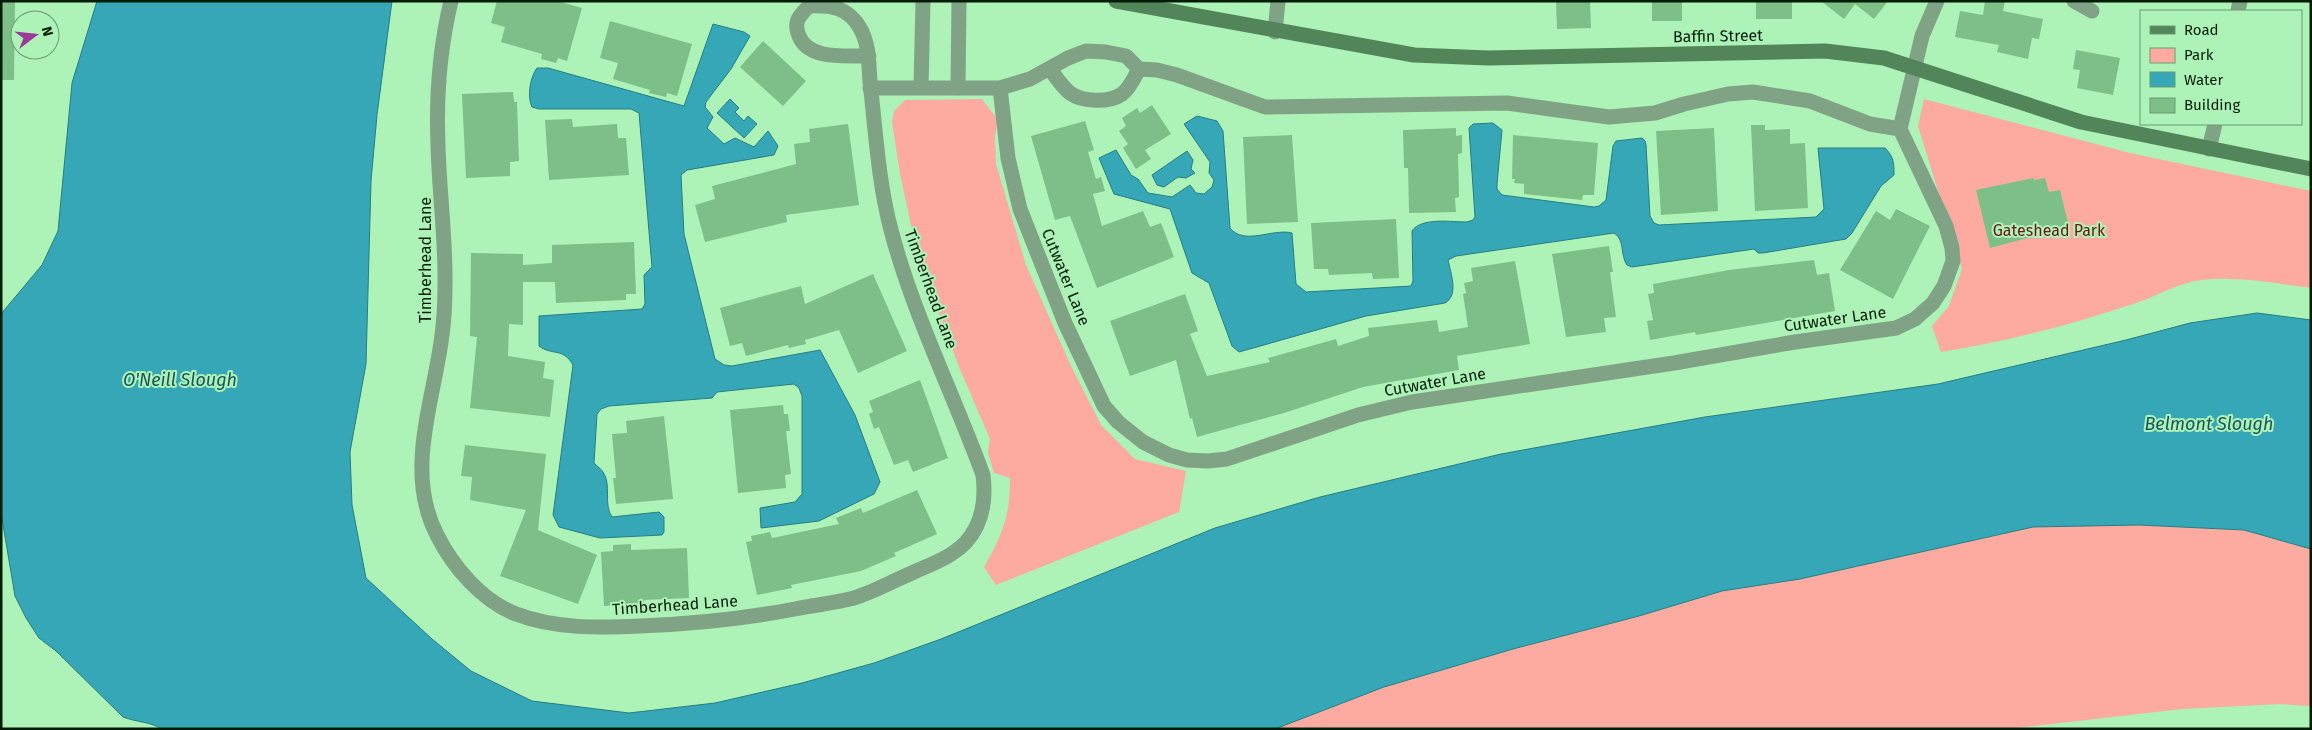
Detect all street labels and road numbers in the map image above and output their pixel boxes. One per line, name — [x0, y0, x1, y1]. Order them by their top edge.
street label: Baffin Street — [1673, 26, 1763, 46]
street label: Timberhead Lane — [416, 197, 435, 323]
street label: Cutwater Lane — [1038, 226, 1094, 328]
street label: Timberhead Lane — [901, 227, 961, 351]
street label: Cutwater Lane — [1783, 302, 1887, 336]
street label: Cutwater Lane — [1383, 364, 1487, 400]
street label: Timberhead Lane — [612, 591, 738, 619]

